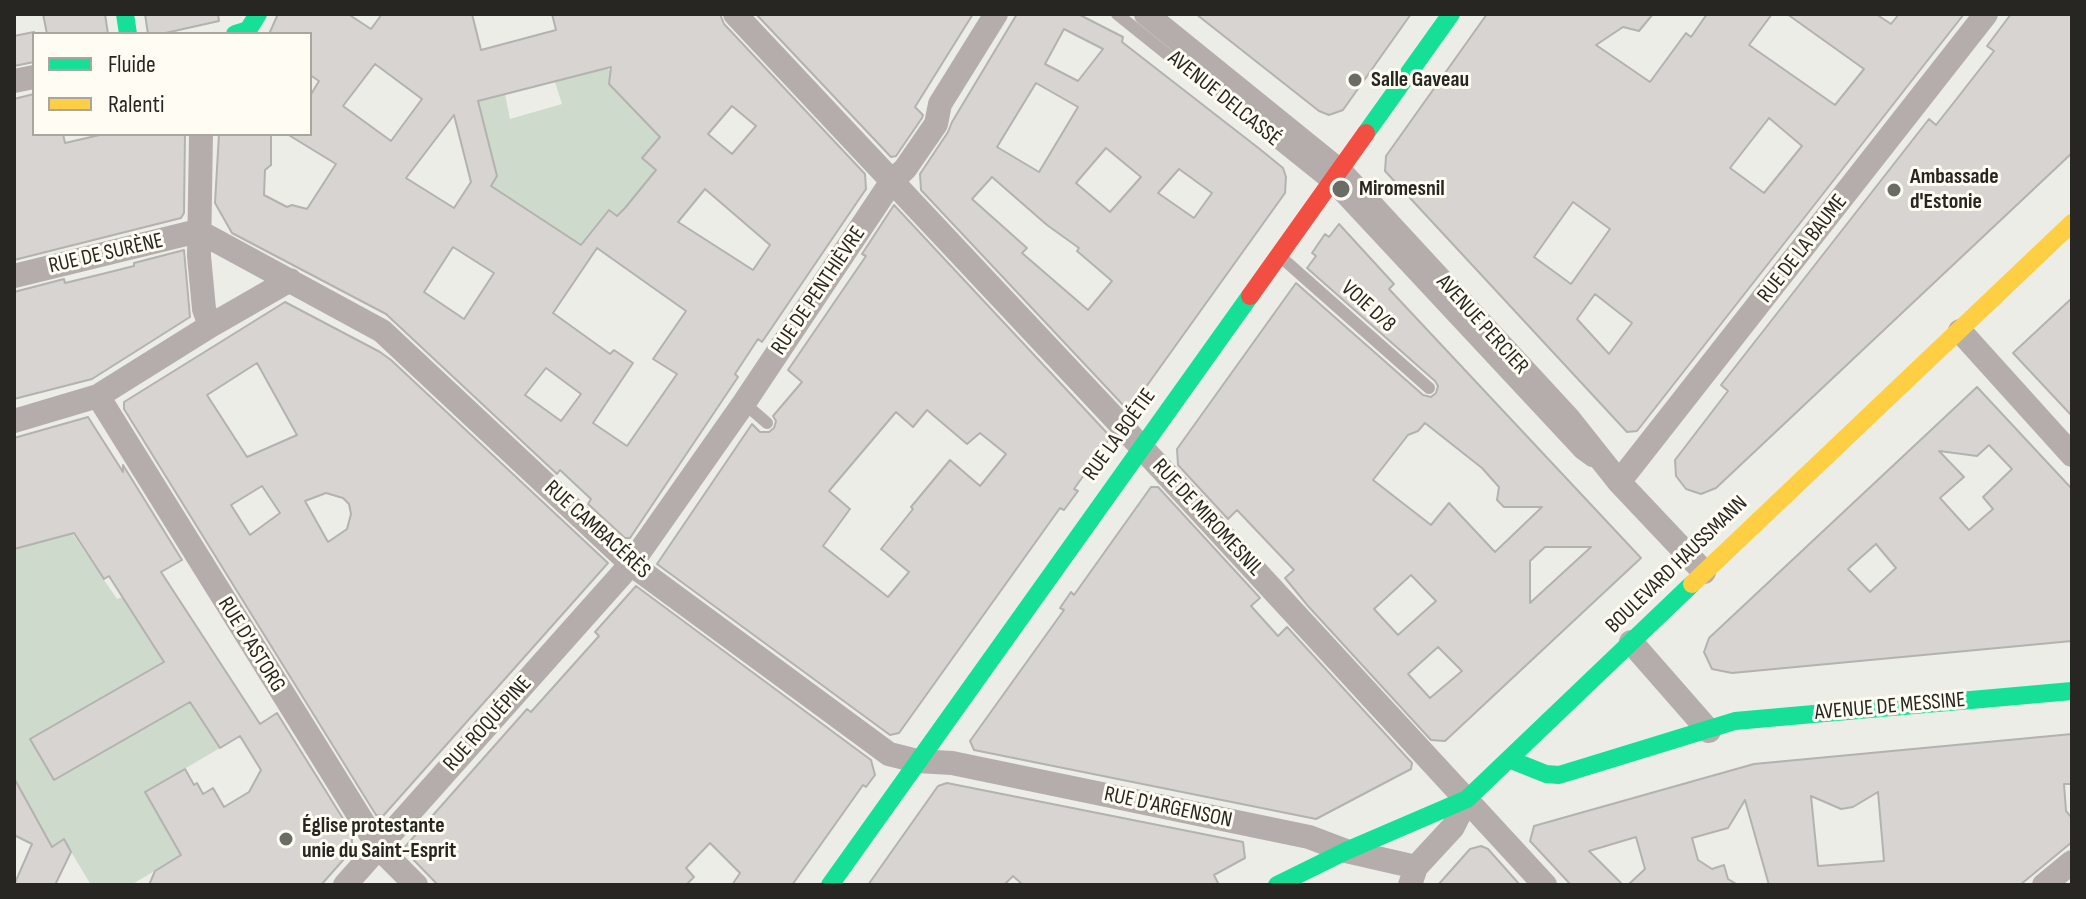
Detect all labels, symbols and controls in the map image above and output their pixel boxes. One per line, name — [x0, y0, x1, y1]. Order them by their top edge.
legend — [32, 32, 312, 136]
street label: AVENUE DELCASSÉ — [1162, 45, 1286, 153]
text: Fluide — [108, 50, 156, 79]
place label: Salle Gaveau — [1371, 67, 1469, 93]
marker: Salle Gaveau — [1346, 71, 1364, 89]
text: Ralenti — [108, 90, 164, 119]
place label: Ambassade d'Estonie — [1910, 164, 1999, 216]
place label: Miromesnil — [1359, 176, 1445, 202]
marker: Miromesnil — [1330, 178, 1352, 200]
marker: Ambassade d'Estonie — [1885, 181, 1903, 199]
street label: RUE DE LA BAUME — [1753, 190, 1853, 308]
street label: RUE DE PENTHIÈVRE — [766, 222, 872, 360]
street label: RUE DE SURÈNE — [46, 228, 166, 280]
street label: AVENUE PERCIER — [1430, 270, 1534, 380]
street label: VOIE D/8 — [1335, 276, 1401, 338]
street label: RUE LA BOÉTIE — [1078, 384, 1162, 486]
street label: RUE DE MIROMESNIL — [1146, 454, 1268, 582]
street label: RUE CAMBACÉRÈS — [538, 475, 656, 585]
street label: BOULEVARD HAUSSMANN — [1601, 491, 1753, 639]
street label: RUE D'ASTORG — [211, 593, 291, 697]
street label: RUE ROQUÉPINE — [438, 671, 538, 777]
street label: AVENUE DE MESSINE — [1814, 687, 1966, 727]
street label: RUE D'ARGENSON — [1102, 782, 1234, 834]
place label: Église protestante unie du Saint-Esprit — [302, 813, 456, 864]
marker: Église protestante unie du Saint-Esprit — [277, 830, 295, 848]

